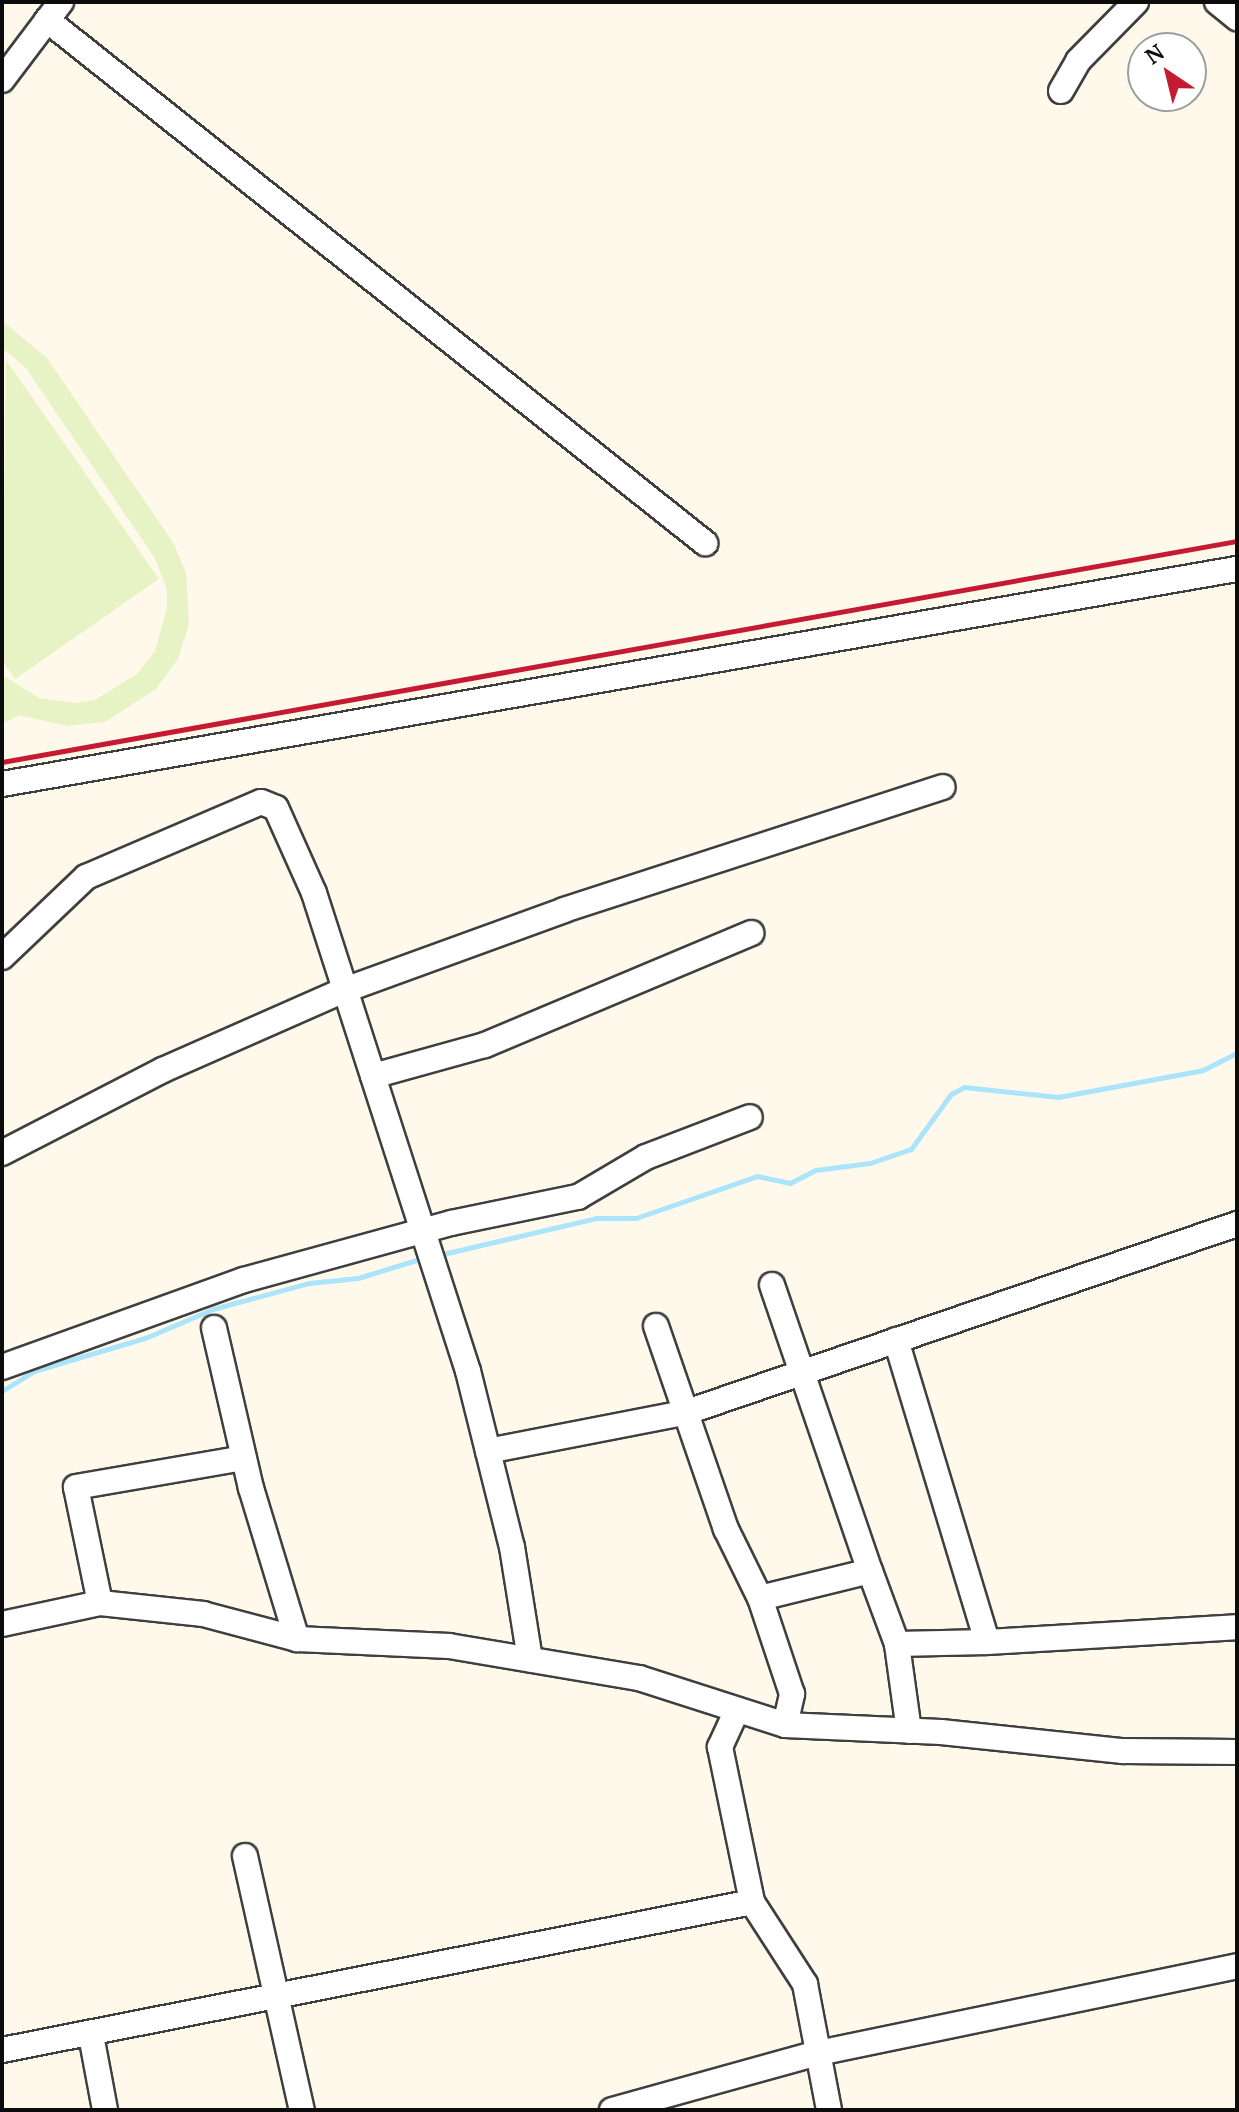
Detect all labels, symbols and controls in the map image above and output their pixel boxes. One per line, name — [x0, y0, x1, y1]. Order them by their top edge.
north arrow — [1127, 32, 1207, 112]
text: N — [1139, 37, 1169, 70]

